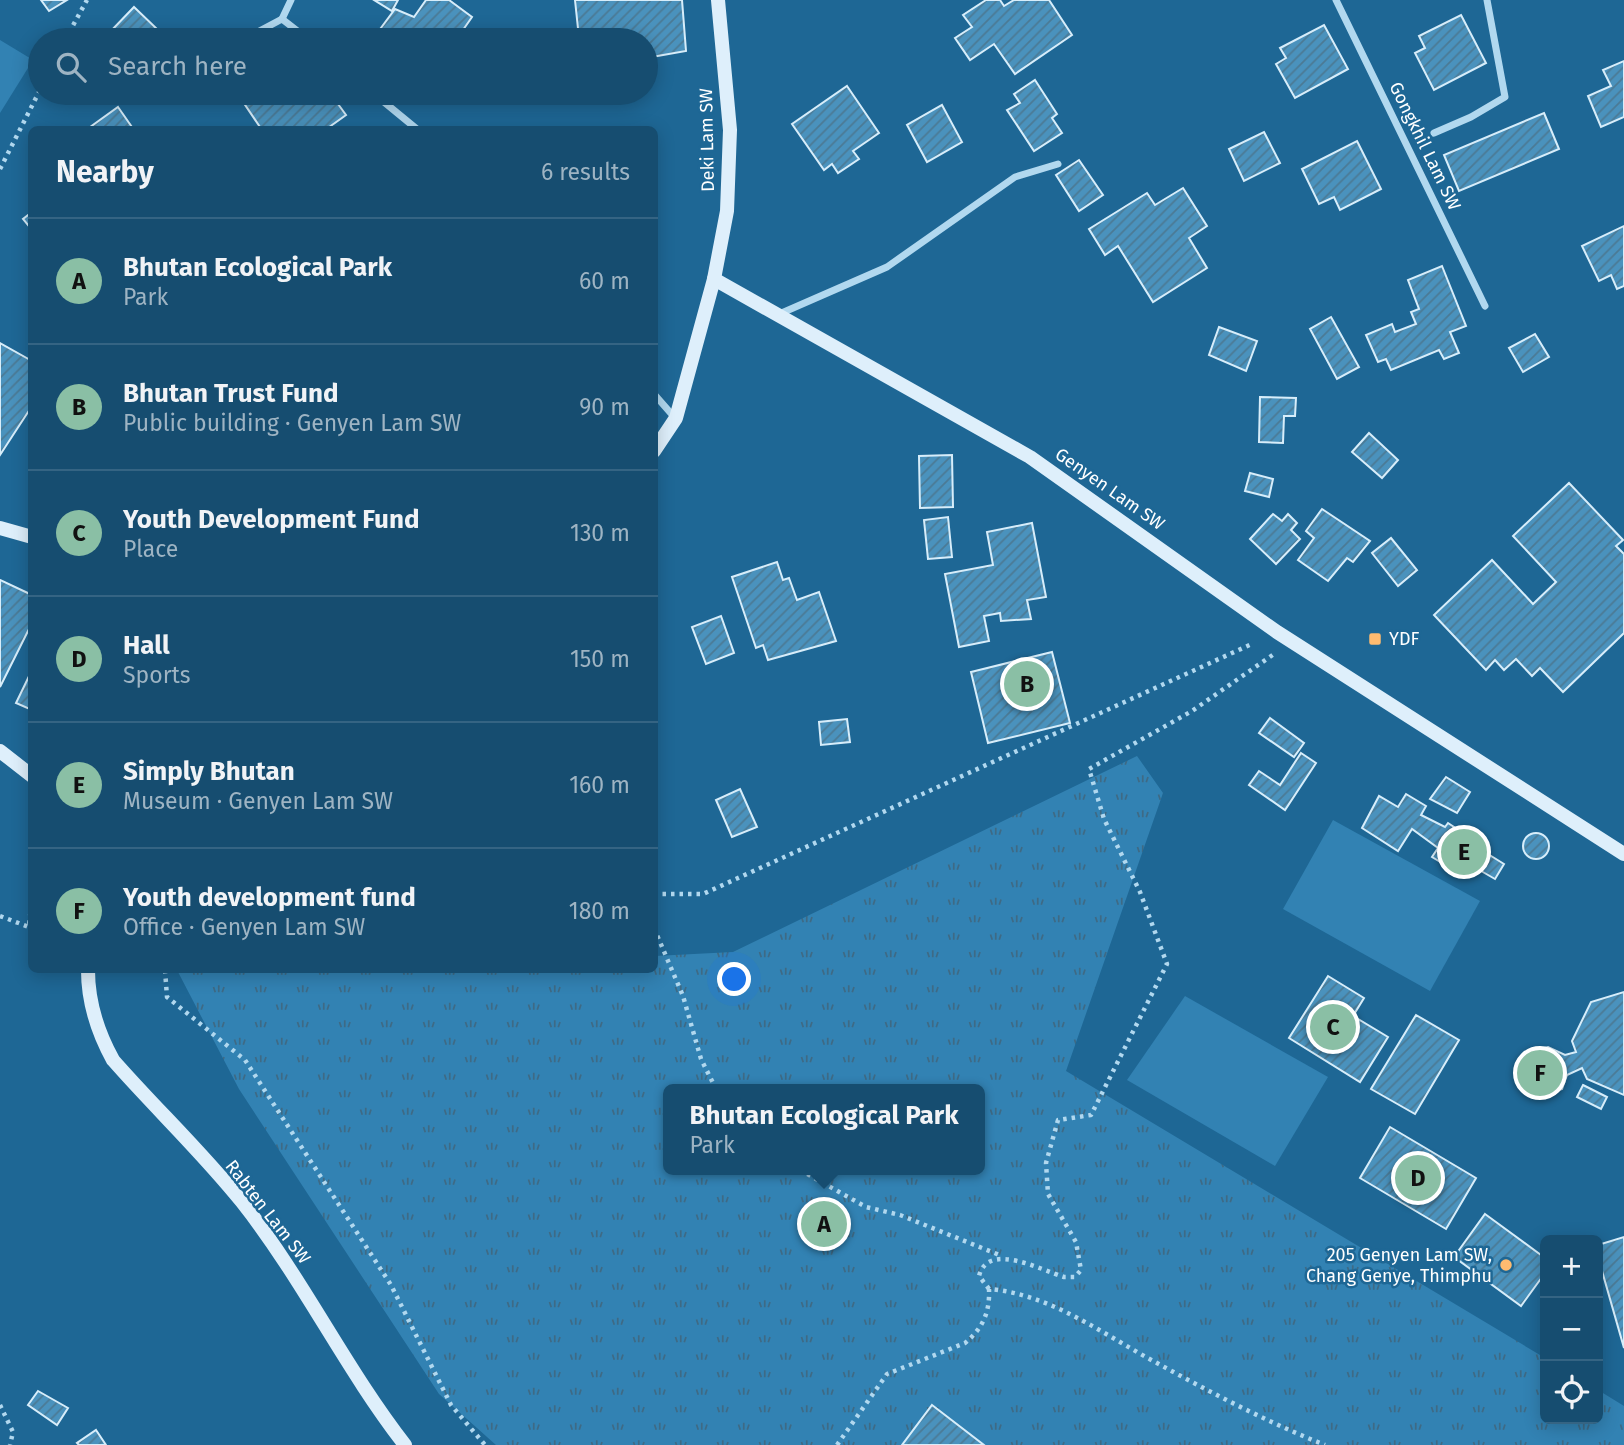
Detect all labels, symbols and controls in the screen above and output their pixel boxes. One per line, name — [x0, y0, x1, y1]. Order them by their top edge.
search box — [28, 28, 658, 105]
icon: search — [52, 48, 90, 86]
text: Search here — [108, 51, 247, 82]
street label: Gongkhil Lam SW — [1384, 78, 1466, 214]
street label: Deki Lam SW — [695, 88, 719, 192]
text: Nearby — [56, 154, 154, 190]
text: 6 results — [541, 158, 630, 186]
text: Bhutan Ecological Park — [123, 252, 392, 283]
text: A — [72, 267, 86, 295]
text: 60 m — [579, 267, 630, 295]
text: Park — [123, 283, 168, 311]
text: Bhutan Trust Fund — [123, 378, 339, 409]
text: B — [72, 393, 86, 421]
text: 90 m — [579, 393, 630, 421]
text: Public building · Genyen Lam SW — [123, 409, 461, 437]
street label: Genyen Lam SW — [1051, 443, 1169, 535]
text: Youth Development Fund — [123, 504, 420, 535]
text: C — [72, 519, 86, 547]
text: 130 m — [570, 519, 630, 547]
text: Place — [123, 535, 178, 563]
place label: YDF — [1389, 628, 1419, 650]
text: Hall — [123, 630, 170, 661]
marker: YDF — [1367, 631, 1383, 647]
text: D — [72, 645, 86, 673]
text: 150 m — [570, 645, 630, 673]
pin: B — [1004, 658, 1050, 710]
text: Sports — [123, 661, 191, 689]
text: Simply Bhutan — [123, 756, 295, 787]
text: E — [73, 771, 85, 799]
text: 160 m — [569, 771, 630, 799]
text: Museum · Genyen Lam SW — [123, 787, 393, 815]
pin: E — [1441, 826, 1487, 878]
text: Youth development fund — [123, 882, 416, 913]
text: F — [73, 897, 85, 925]
text: 180 m — [569, 897, 630, 925]
text: Office · Genyen Lam SW — [123, 913, 365, 941]
your location — [717, 962, 751, 996]
pin: C — [1310, 1001, 1356, 1053]
pin: F — [1517, 1047, 1563, 1099]
popup — [663, 1084, 985, 1175]
text: Bhutan Ecological Park — [689, 1100, 959, 1131]
text: Park — [689, 1131, 735, 1159]
pin: D — [1395, 1152, 1441, 1204]
street label: Rabten Lam SW — [221, 1156, 315, 1268]
pin: A — [801, 1198, 847, 1250]
map controls — [1540, 1235, 1603, 1424]
button: + — [1540, 1235, 1603, 1298]
place label: 205 Genyen Lam SW, Chang Genye, Thimphu — [1306, 1244, 1492, 1287]
marker: 205 Genyen Lam SW, Chang Genye, Thimphu — [1498, 1257, 1514, 1273]
button: − — [1540, 1298, 1603, 1361]
button: locate — [1540, 1361, 1603, 1424]

